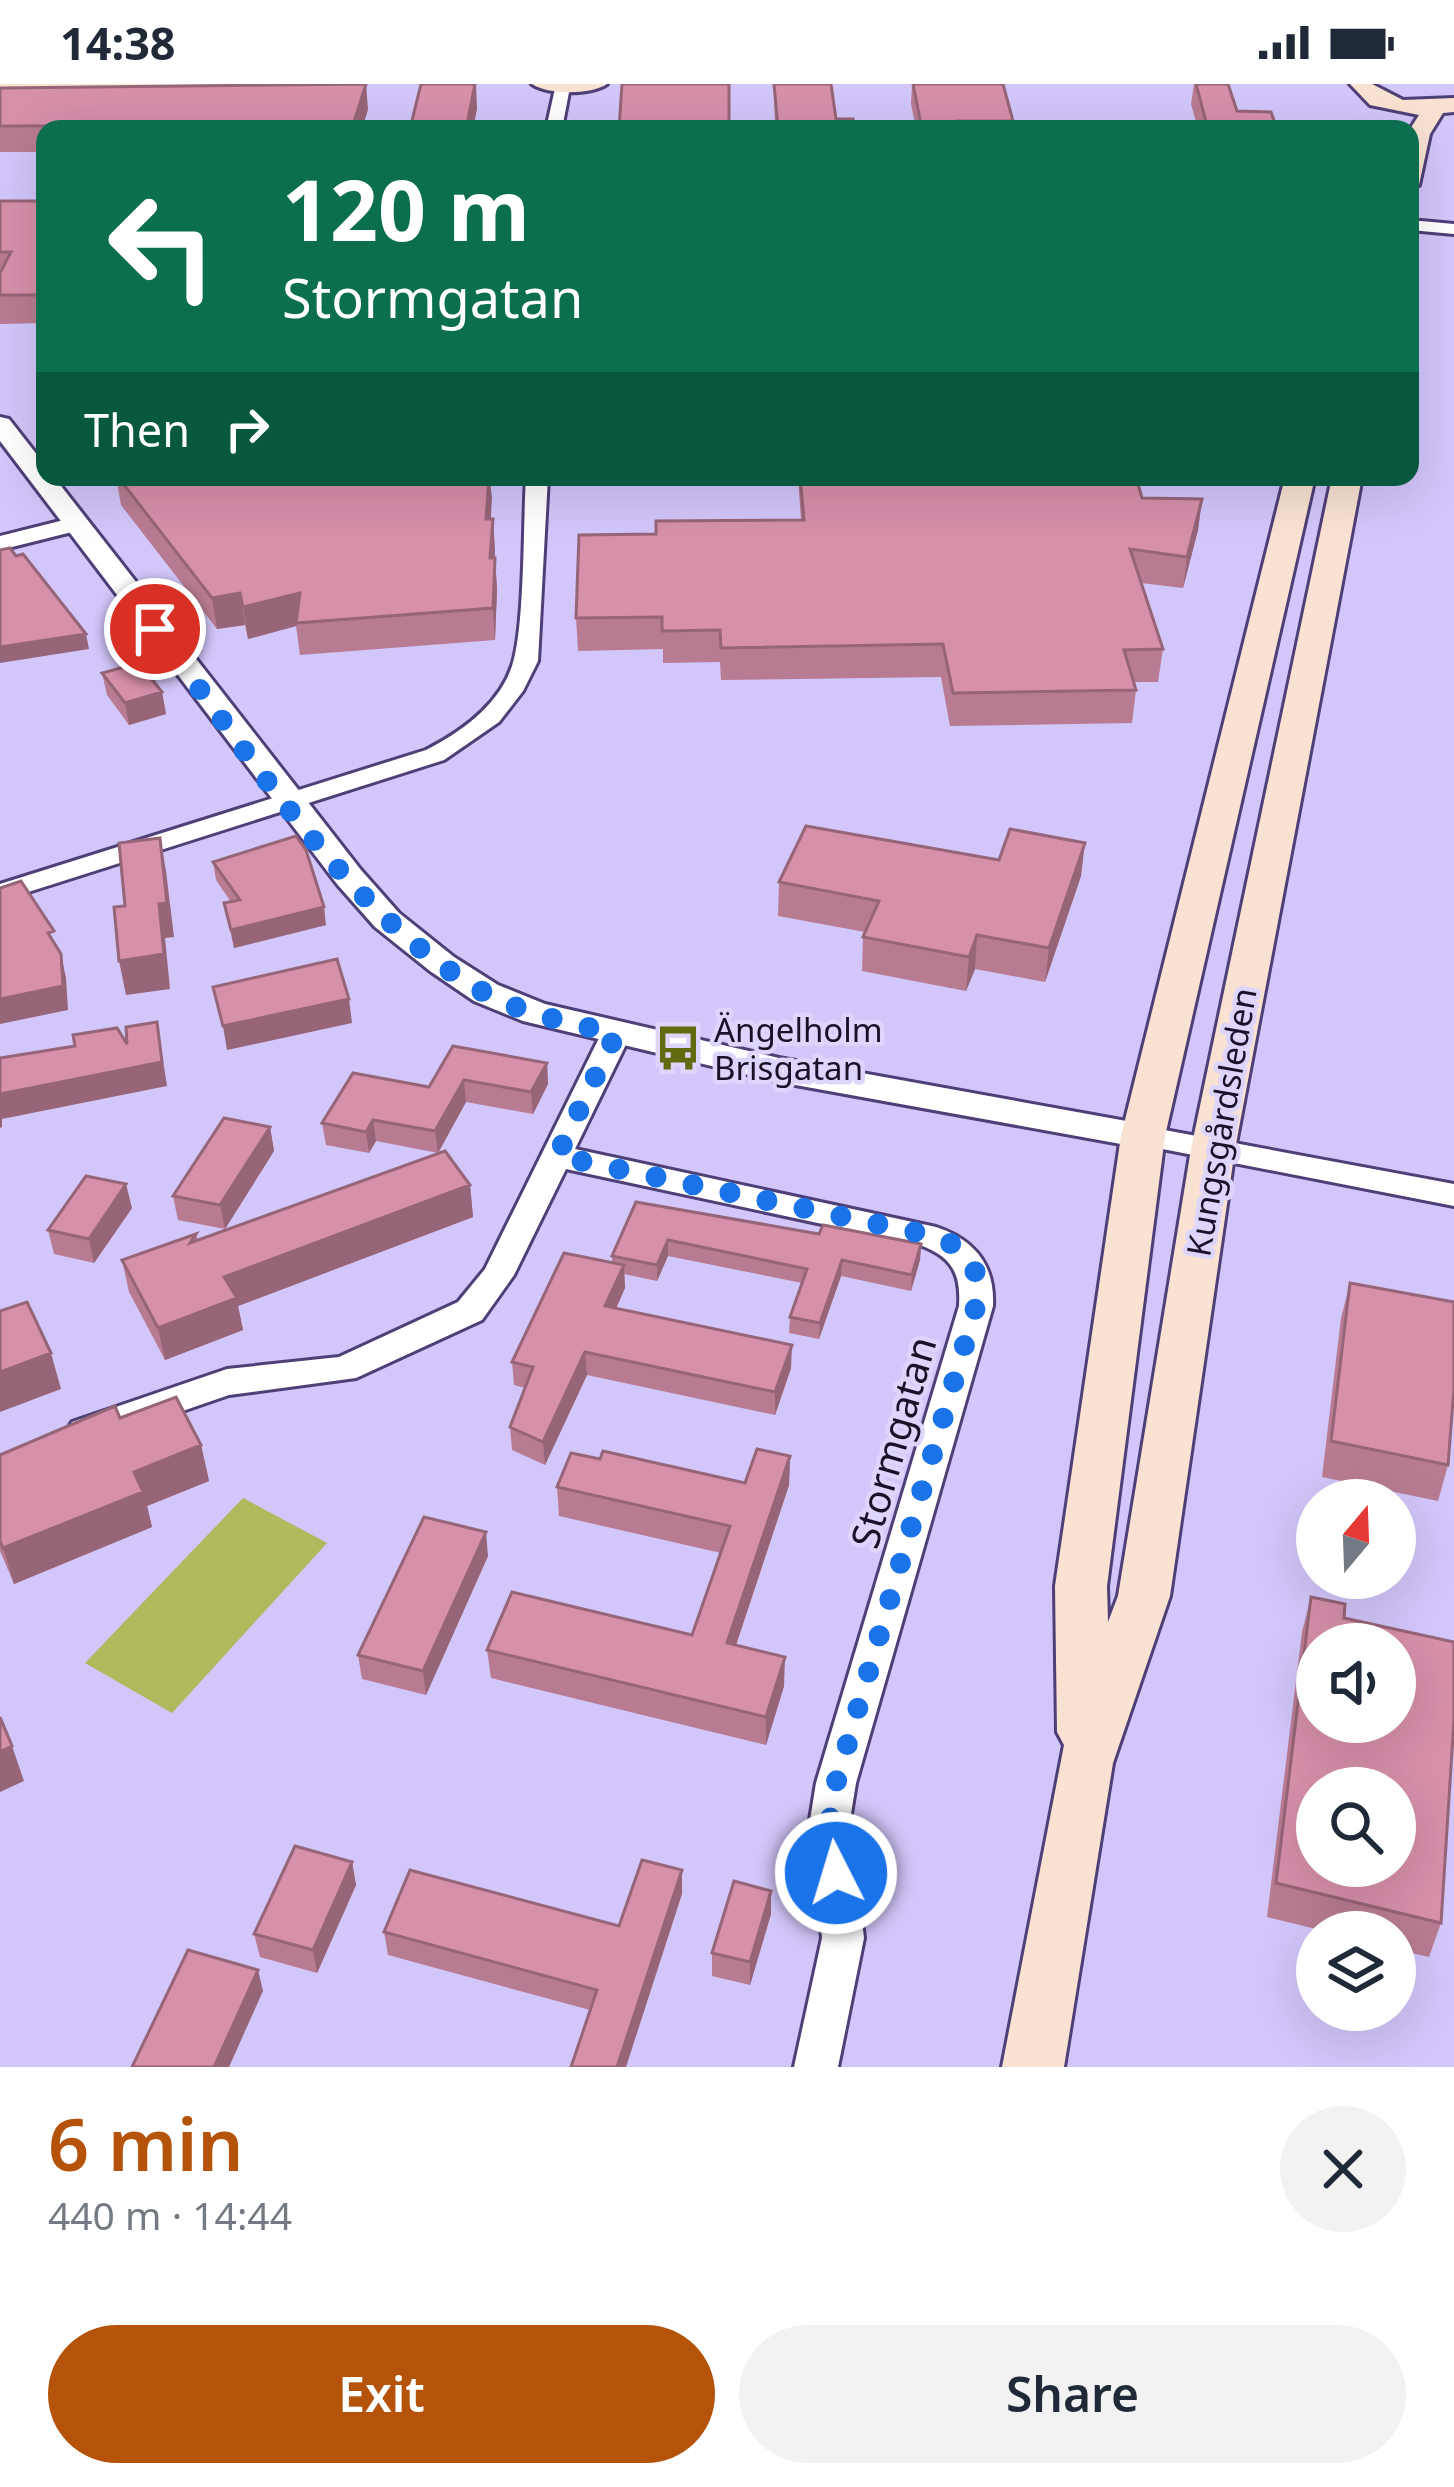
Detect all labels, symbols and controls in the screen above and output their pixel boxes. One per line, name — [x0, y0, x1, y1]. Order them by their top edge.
text: 14:38 — [60, 12, 176, 73]
text: 120 m — [282, 151, 530, 266]
icon: left — [84, 168, 240, 324]
text: Stormgatan — [282, 260, 583, 334]
icon: right — [214, 396, 280, 462]
text: Then — [84, 399, 190, 460]
pin — [104, 578, 206, 680]
icon: arrive — [122, 596, 188, 662]
street label: Kungsgårdsleden — [1175, 984, 1267, 1260]
place label: Ängelholm Brisgatan — [714, 1007, 883, 1090]
bus stop icon: Ängelholm Brisgatan — [653, 1023, 703, 1073]
street label: Stormgatan — [837, 1330, 947, 1554]
north arrow — [1296, 1479, 1416, 1599]
map controls — [1296, 1479, 1416, 2031]
button: sound — [1296, 1623, 1416, 1743]
button: search — [1296, 1767, 1416, 1887]
position arrow — [773, 1810, 899, 1936]
button: layers — [1296, 1911, 1416, 2031]
text: 6 min — [48, 2094, 243, 2192]
button: close — [1280, 2106, 1406, 2232]
text: 440 m · 14:44 — [48, 2188, 292, 2241]
button: Exit — [48, 2325, 715, 2463]
button: Share — [739, 2325, 1406, 2463]

